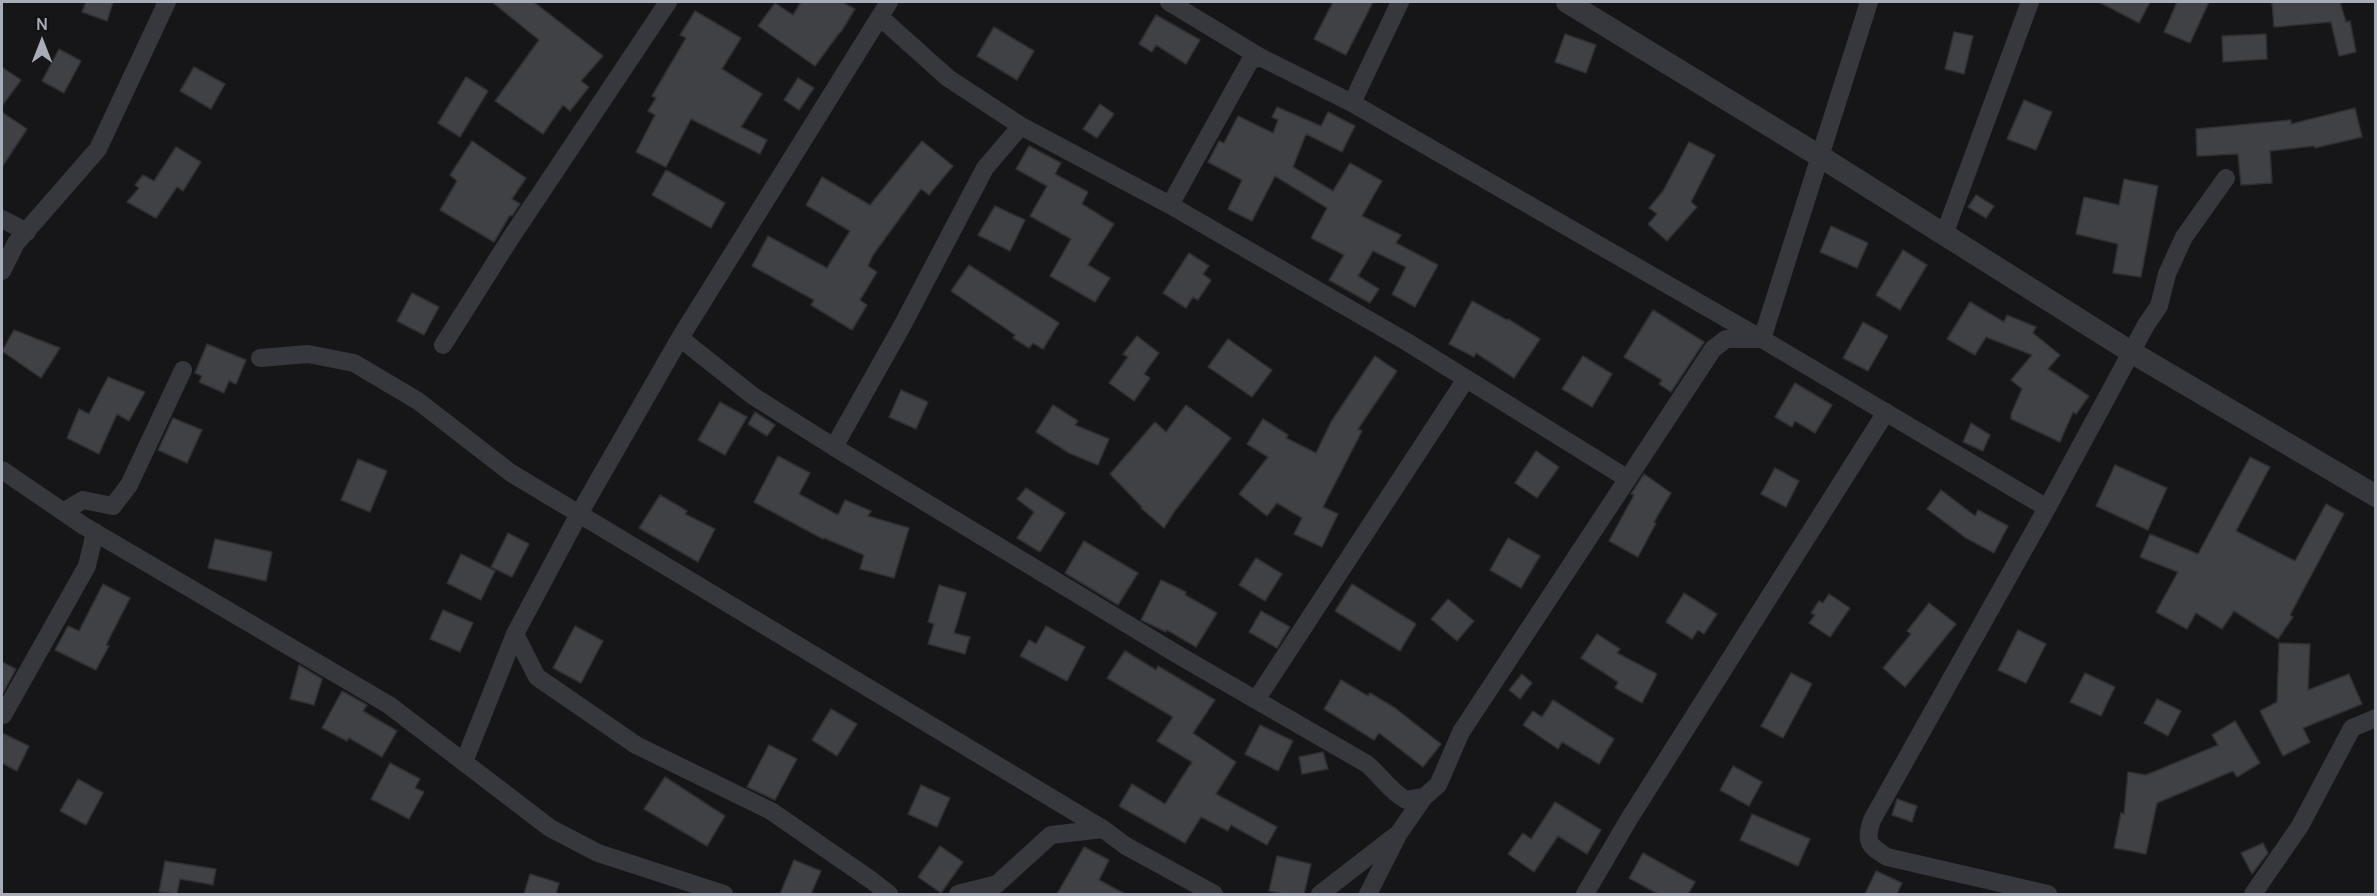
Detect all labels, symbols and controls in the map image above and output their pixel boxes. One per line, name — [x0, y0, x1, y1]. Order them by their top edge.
north arrow — [12, 12, 72, 72]
text: N — [36, 13, 48, 35]

